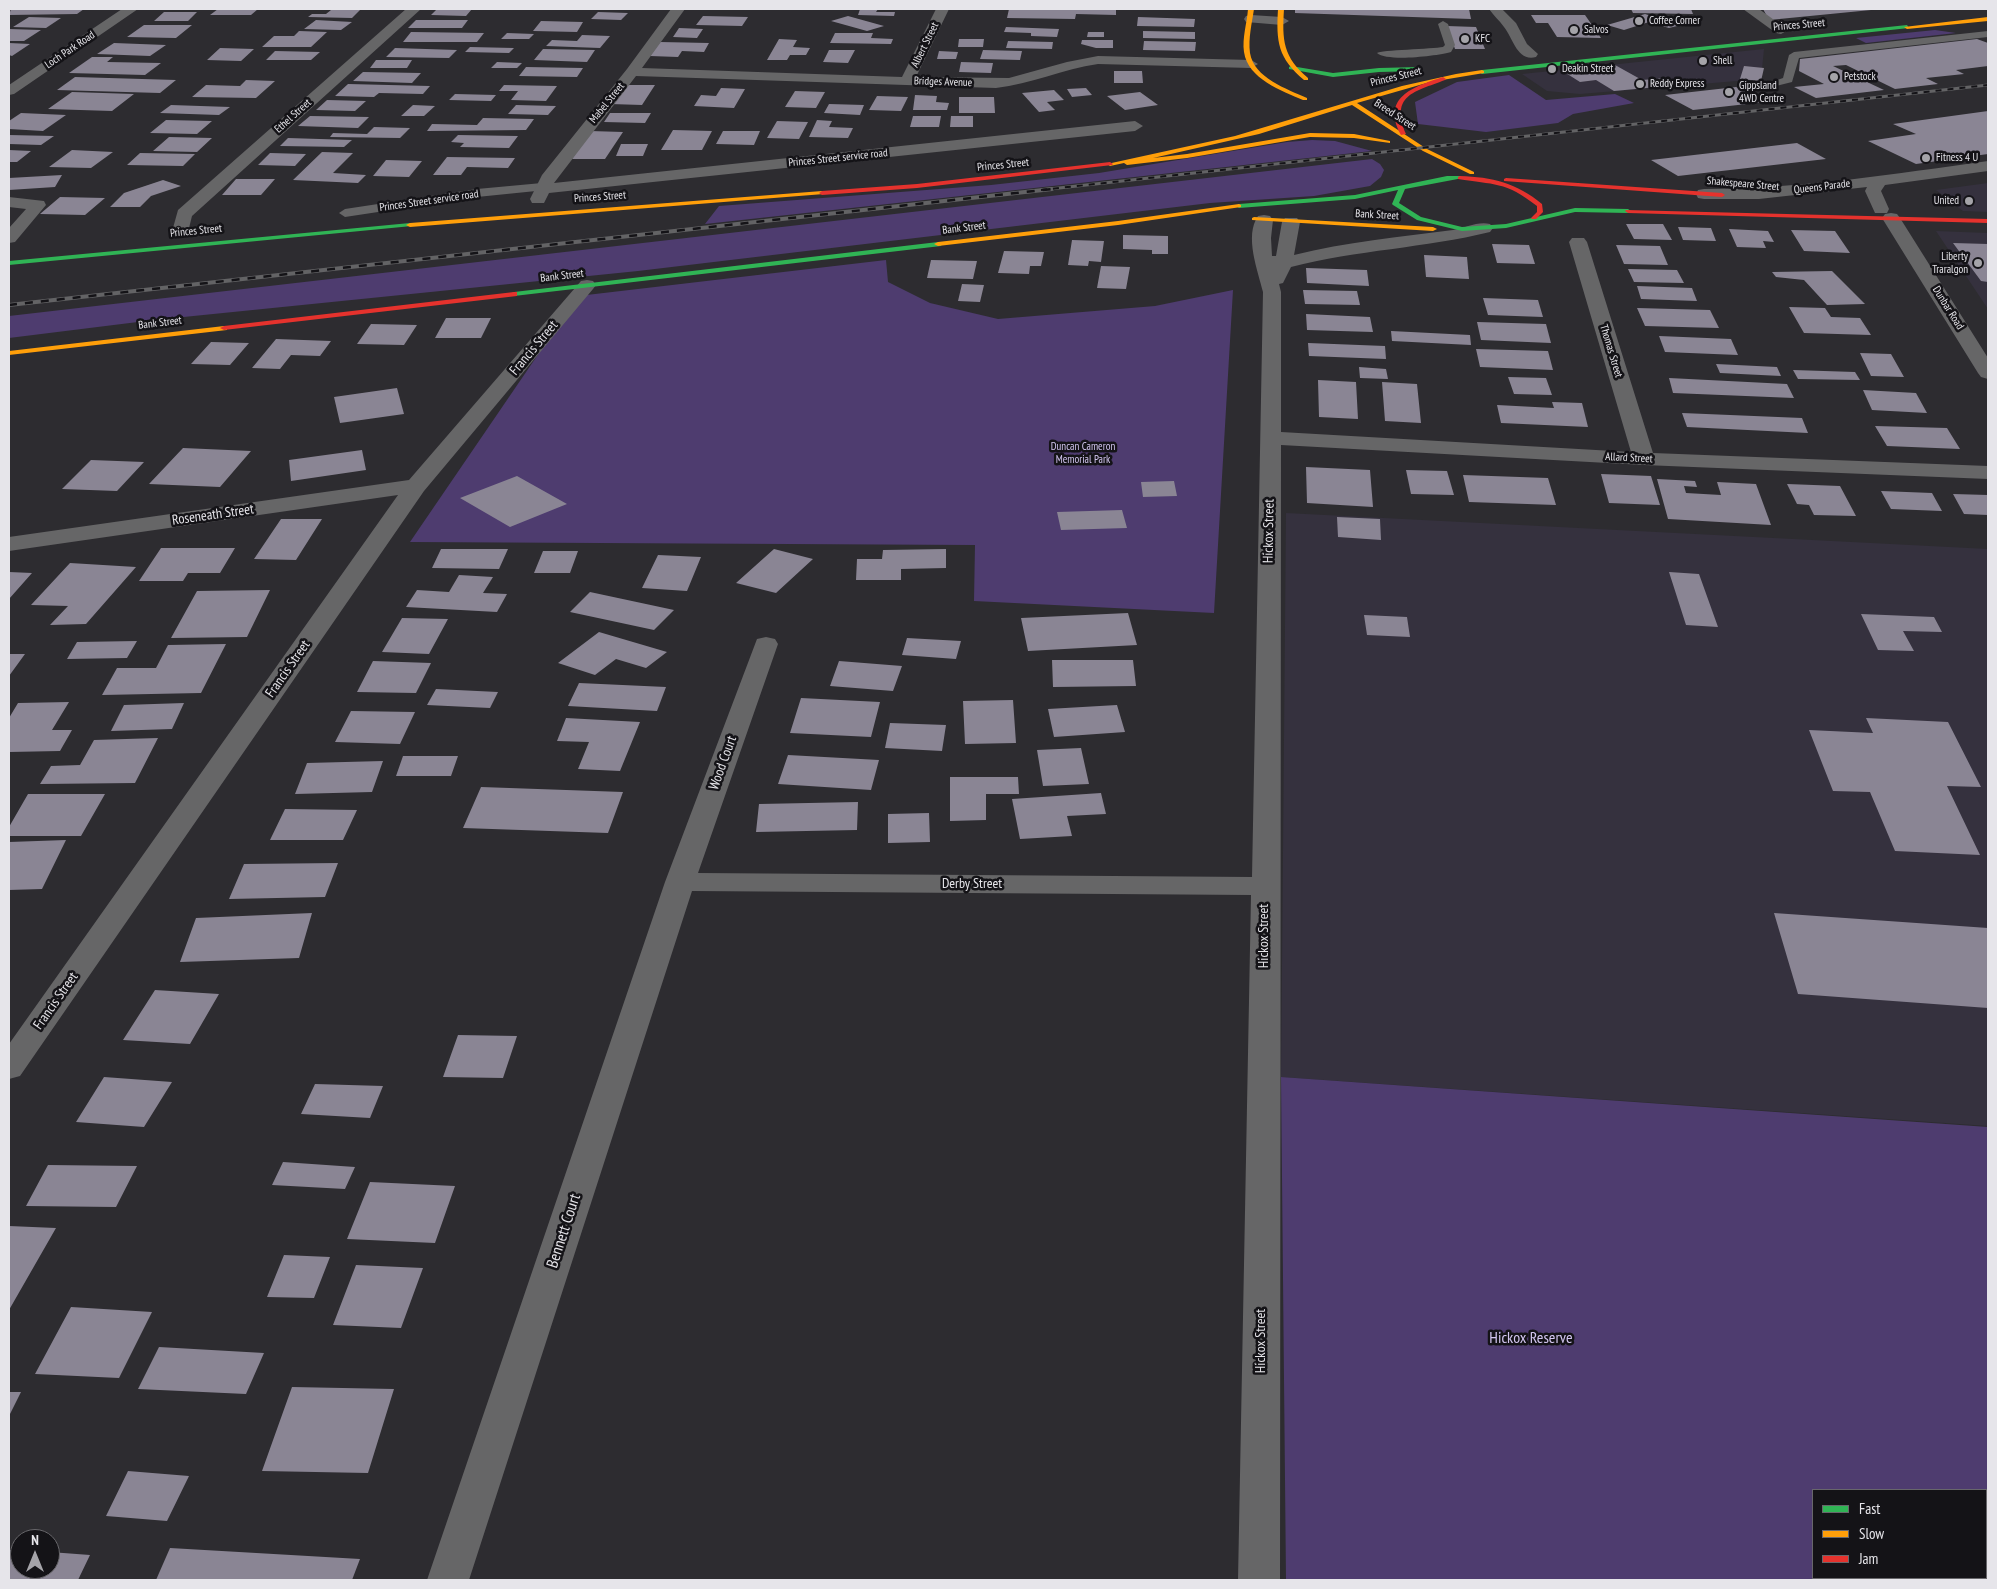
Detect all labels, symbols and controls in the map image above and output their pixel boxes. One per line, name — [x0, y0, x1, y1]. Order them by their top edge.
place label: Coffee Corner — [1649, 14, 1700, 28]
marker: Coffee Corner — [1633, 15, 1645, 27]
street label: Princes Street — [1773, 16, 1825, 34]
street label: Albert Street — [908, 20, 942, 70]
place label: Salvos — [1584, 23, 1608, 37]
marker: Salvos — [1568, 24, 1580, 36]
street label: Loch Park Road — [43, 28, 97, 72]
place label: KFC — [1475, 32, 1490, 46]
marker: KFC — [1459, 33, 1471, 45]
place label: Shell — [1713, 54, 1732, 68]
marker: Shell — [1697, 55, 1709, 67]
place label: Deakin Street — [1562, 62, 1613, 76]
marker: Deakin Street — [1546, 63, 1558, 75]
street label: Princes Street — [1369, 64, 1423, 90]
place label: Petstock — [1844, 70, 1876, 84]
marker: Petstock — [1828, 71, 1840, 83]
street label: Bridges Avenue — [914, 74, 972, 90]
place label: Reddy Express — [1650, 77, 1704, 91]
marker: Reddy Express — [1634, 78, 1646, 90]
place label: Gippsland 4WD Centre — [1739, 79, 1784, 105]
street label: Mabel Street — [587, 80, 627, 126]
marker: Gippsland 4WD Centre — [1723, 86, 1735, 98]
street label: Ethel Street — [272, 96, 314, 136]
street label: Breed Street — [1372, 97, 1418, 133]
street label: Princes Street service road — [788, 146, 888, 170]
place label: Fitness 4 U — [1936, 151, 1978, 165]
marker: Fitness 4 U — [1920, 152, 1932, 164]
street label: Princes Street — [976, 156, 1030, 174]
street label: Shakespeare Street — [1706, 174, 1780, 194]
street label: Queens Parade — [1793, 177, 1851, 197]
street label: Princes Street service road — [379, 188, 479, 214]
street label: Princes Street — [574, 189, 626, 205]
place label: United — [1934, 194, 1959, 208]
marker: United — [1963, 195, 1975, 207]
street label: Bank Street — [1355, 207, 1399, 223]
street label: Bank Street — [941, 219, 987, 237]
street label: Princes Street — [169, 222, 223, 240]
place label: Liberty Traralgon — [1932, 250, 1968, 276]
marker: Liberty Traralgon — [1972, 257, 1984, 269]
street label: Bank Street — [539, 267, 585, 285]
street label: Dunbar Road — [1930, 284, 1966, 332]
street label: Bank Street — [137, 314, 183, 332]
street label: Francis Street — [506, 317, 562, 379]
street label: Thomas Street — [1597, 323, 1625, 379]
park label: Duncan Cameron Memorial Park — [1051, 440, 1115, 466]
street label: Allard Street — [1605, 450, 1653, 466]
street label: Hickox Street — [1260, 499, 1278, 563]
street label: Roseneath Street — [171, 501, 255, 529]
street label: Francis Street — [262, 637, 314, 701]
street label: Wood Court — [705, 734, 741, 792]
street label: Derby Street — [942, 876, 1002, 892]
street label: Hickox Street — [1256, 904, 1272, 968]
street label: Francis Street — [30, 969, 82, 1033]
street label: Bennett Court — [543, 1191, 585, 1271]
street label: Hickox Street — [1253, 1309, 1269, 1373]
park label: Hickox Reserve — [1489, 1328, 1573, 1348]
legend — [1812, 1489, 1987, 1579]
text: Fast — [1859, 1499, 1880, 1518]
text: Slow — [1859, 1524, 1884, 1543]
north arrow — [10, 1529, 60, 1579]
text: N — [31, 1531, 39, 1549]
text: Jam — [1859, 1549, 1878, 1568]

